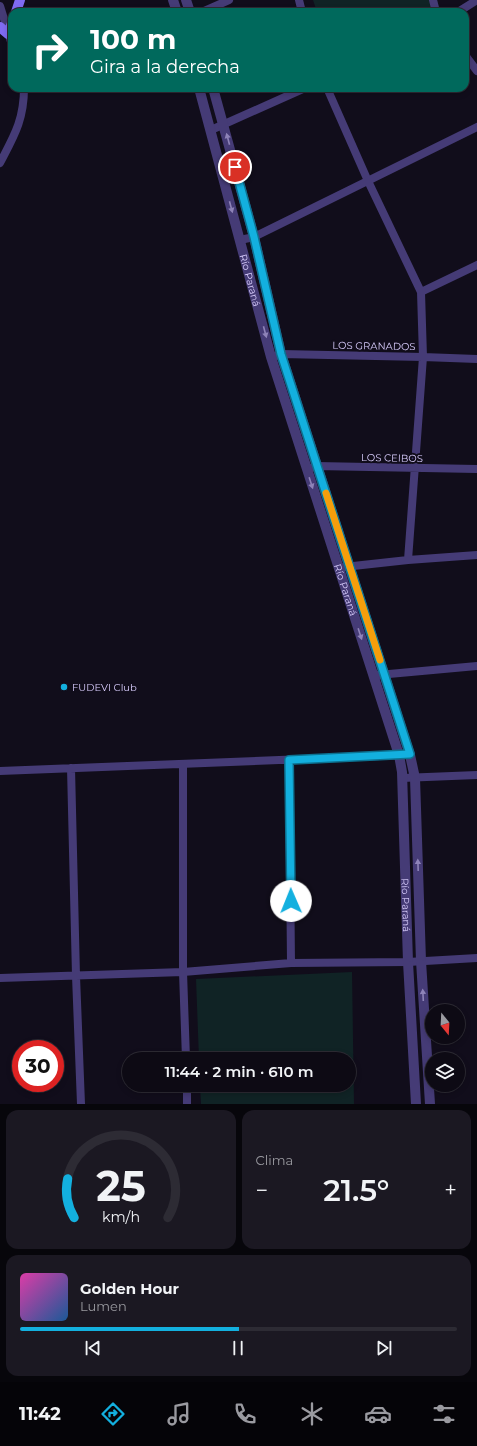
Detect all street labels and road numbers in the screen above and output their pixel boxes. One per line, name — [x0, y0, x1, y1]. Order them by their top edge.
street label: Río Paraná — [237, 252, 264, 308]
street label: LOS GRANADOS — [332, 339, 416, 353]
street label: LOS CEIBOS — [361, 451, 423, 465]
street label: Río Paraná — [331, 562, 360, 617]
street label: Río Paraná — [399, 878, 414, 932]

